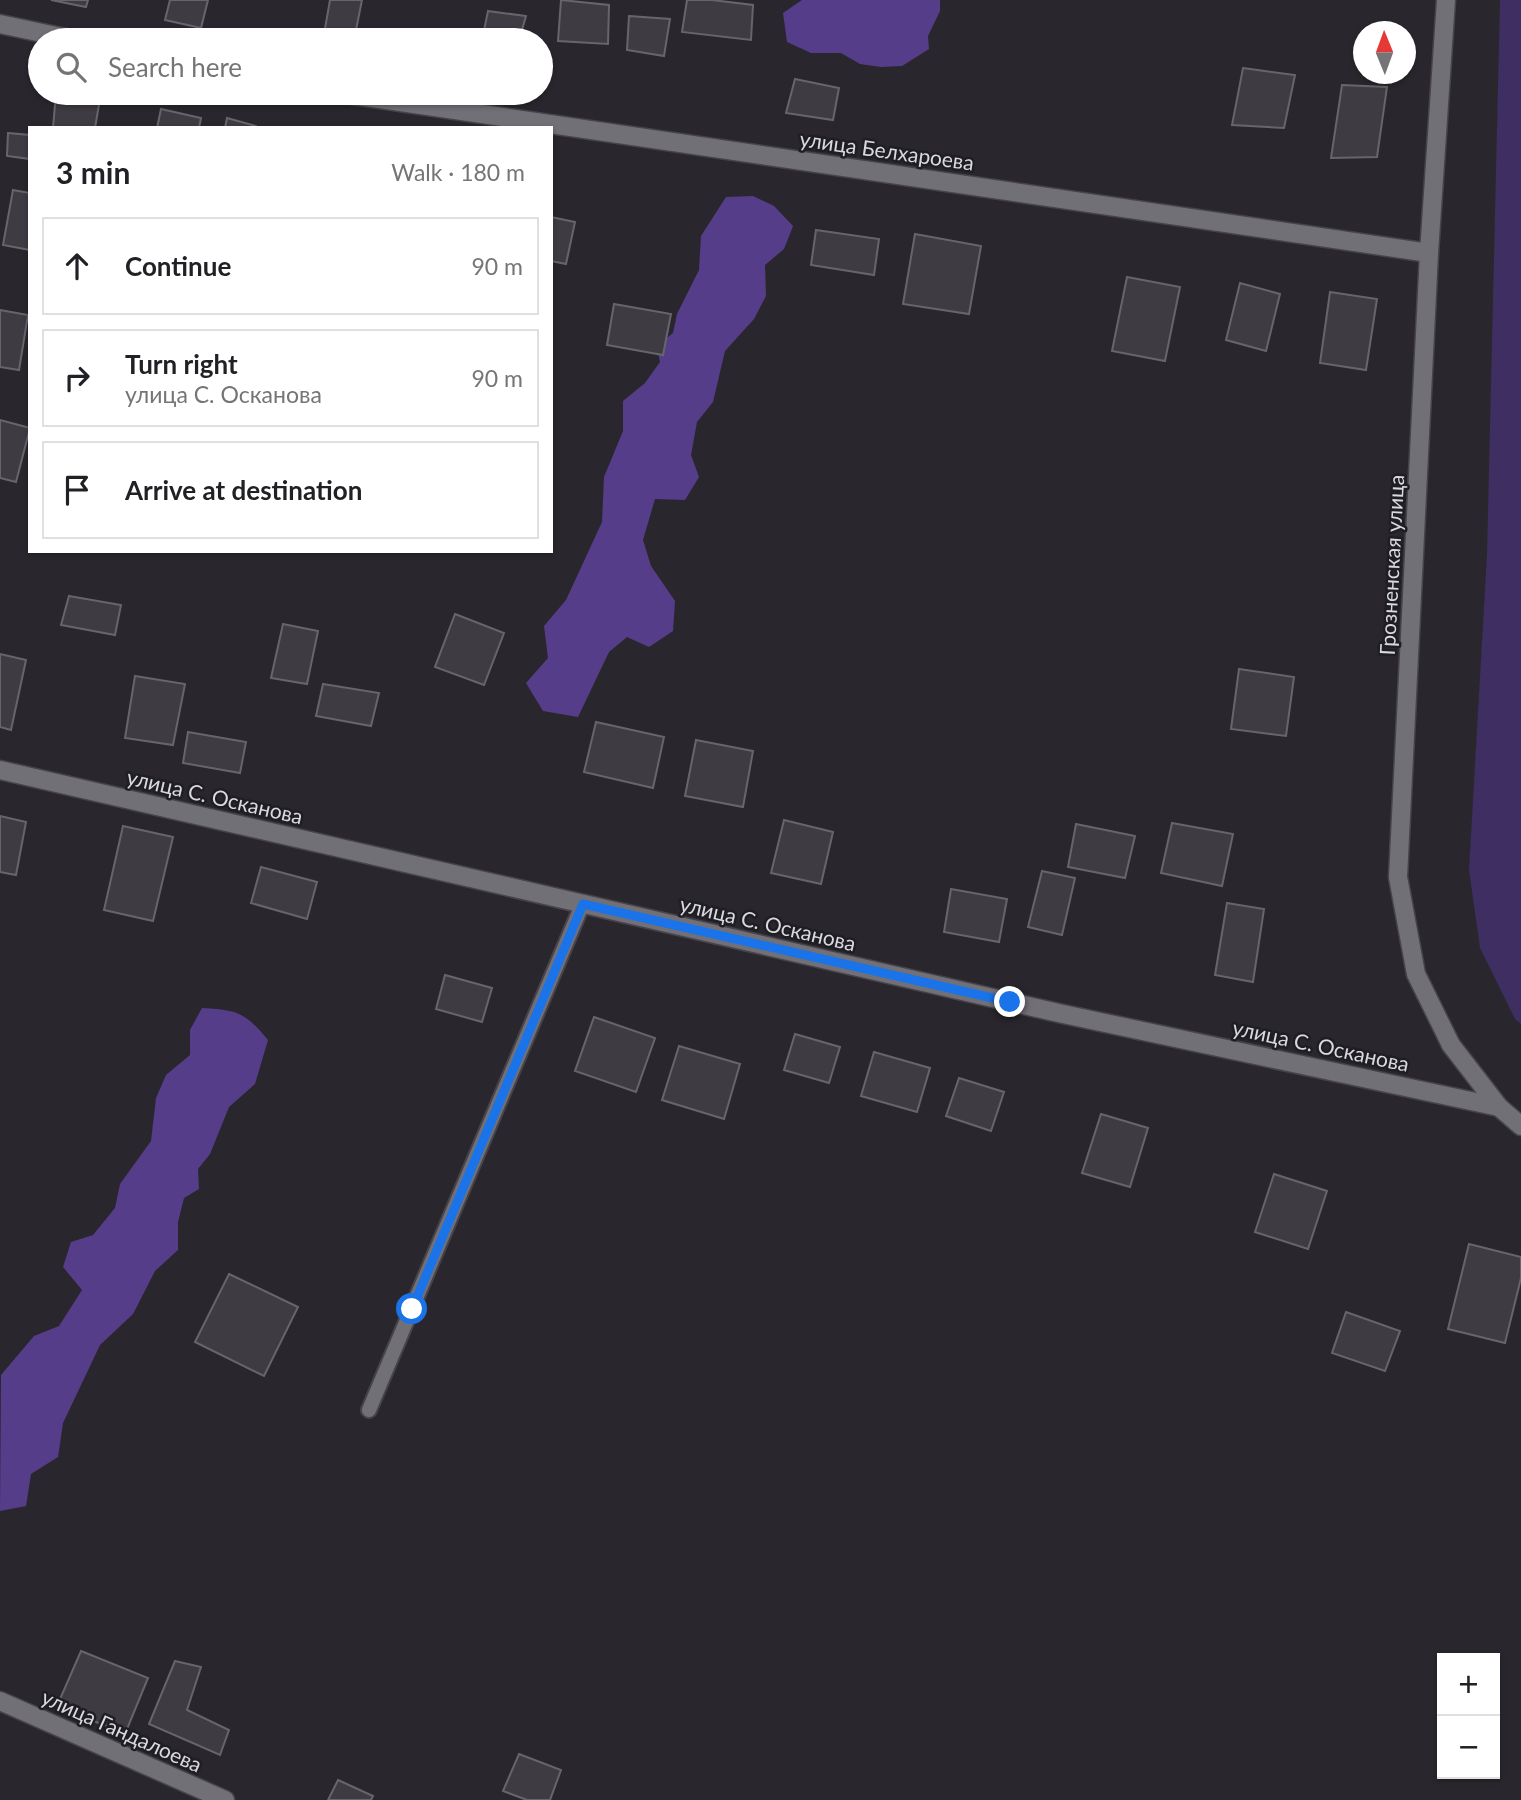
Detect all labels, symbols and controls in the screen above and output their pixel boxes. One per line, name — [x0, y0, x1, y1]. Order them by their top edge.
north arrow — [1353, 21, 1416, 84]
search box — [28, 28, 553, 105]
icon: search — [52, 48, 90, 86]
text: Search here — [108, 51, 242, 83]
street label: улица Белхароева — [798, 125, 976, 175]
text: 3 min — [56, 154, 130, 190]
text: Walk · 180 m — [391, 158, 525, 186]
icon: ahead — [58, 247, 96, 285]
text: Continue — [125, 250, 231, 282]
text: 90 m — [472, 252, 523, 280]
text: Turn right — [125, 348, 238, 380]
icon: right — [58, 359, 96, 397]
text: 90 m — [472, 364, 523, 392]
text: улица С. Осканова — [125, 380, 322, 408]
icon: arrive — [58, 471, 96, 509]
text: Arrive at destination — [125, 474, 362, 506]
street label: Грозненская улица — [1374, 474, 1408, 656]
street label: улица С. Осканова — [125, 764, 305, 828]
street label: улица С. Осканова — [678, 891, 858, 955]
route end — [994, 986, 1025, 1017]
street label: улица С. Осканова — [1231, 1014, 1411, 1076]
route start — [396, 1293, 427, 1324]
map controls — [1437, 1653, 1500, 1779]
button: + — [1437, 1653, 1500, 1716]
street label: улица Гандалоева — [38, 1683, 206, 1777]
button: − — [1437, 1716, 1500, 1779]

